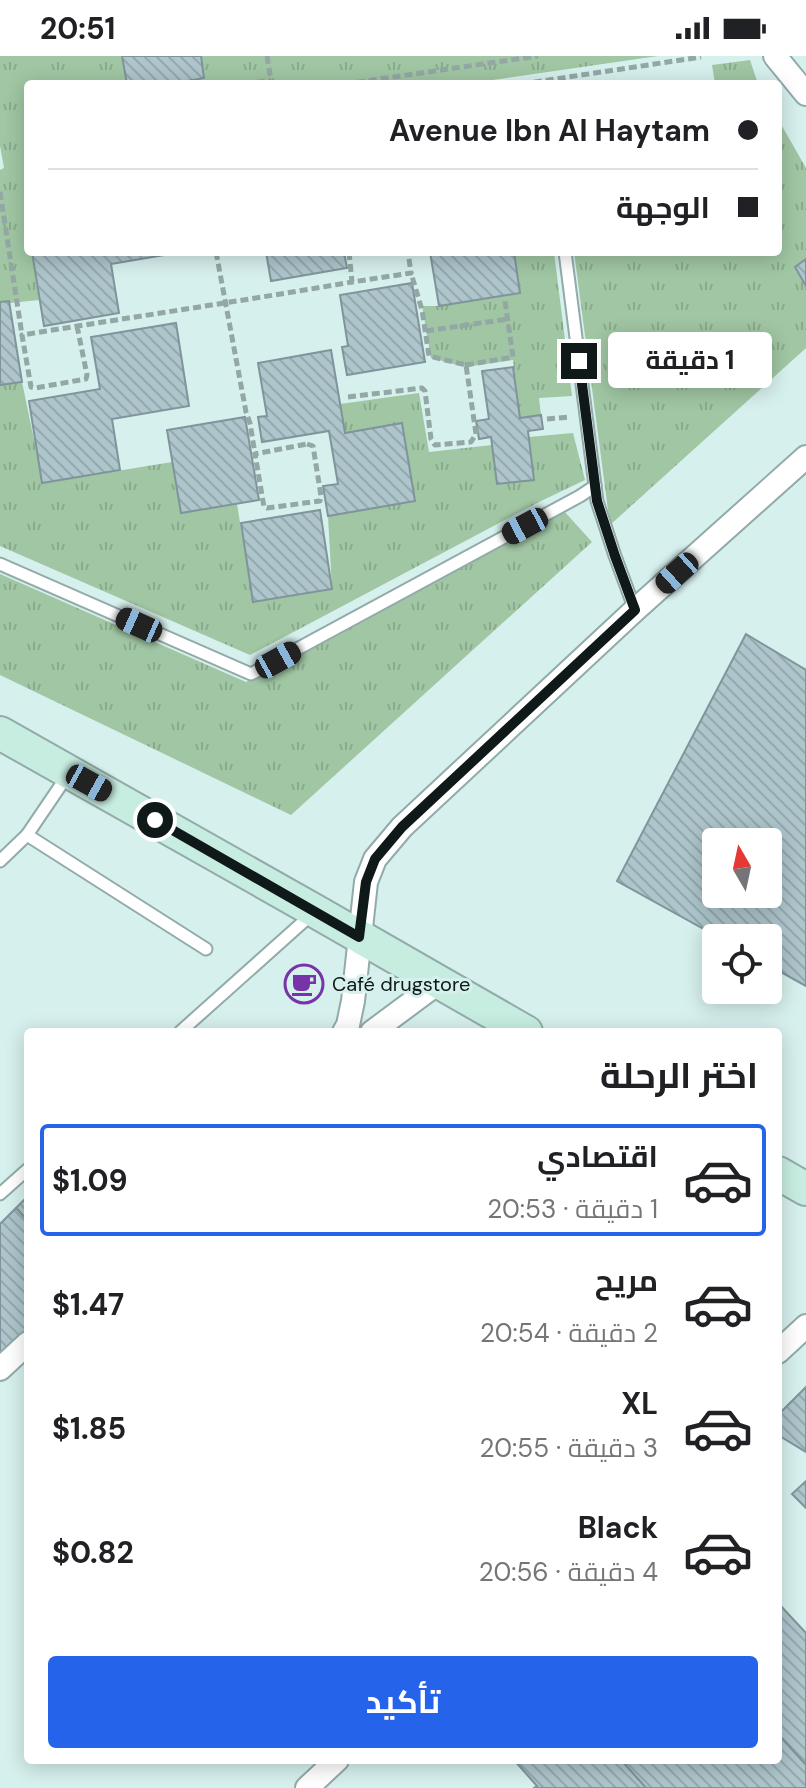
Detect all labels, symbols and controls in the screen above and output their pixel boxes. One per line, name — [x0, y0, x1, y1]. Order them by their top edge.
text: 20:51 — [40, 9, 116, 48]
text: Avenue Ibn Al Haytam — [389, 111, 710, 150]
text: الوجهة — [616, 188, 710, 227]
callout: 1 دقيقة — [607, 333, 771, 389]
route end — [561, 343, 597, 379]
text: 1 دقيقة — [645, 343, 735, 377]
car — [498, 504, 552, 548]
car — [651, 548, 703, 598]
car — [112, 604, 166, 646]
car — [251, 638, 305, 682]
car — [62, 761, 116, 805]
route start — [137, 802, 173, 838]
north arrow — [702, 828, 782, 908]
map controls — [702, 828, 782, 1004]
button: locate — [702, 924, 782, 1004]
cafe icon: Café drugstore — [283, 963, 325, 1005]
place label: Café drugstore — [332, 971, 470, 997]
text: اختر الرحلة — [600, 1052, 758, 1099]
text: اقتصادي — [537, 1137, 658, 1176]
icon: car — [682, 1144, 754, 1216]
text: $1.09 — [52, 1161, 128, 1200]
text: 1 دقيقة · 20:53 — [487, 1192, 658, 1226]
text: مريح — [595, 1261, 658, 1300]
icon: car — [682, 1268, 754, 1340]
text: $1.47 — [52, 1285, 124, 1324]
text: 2 دقيقة · 20:54 — [480, 1316, 658, 1350]
text: XL — [621, 1384, 658, 1423]
icon: car — [682, 1392, 754, 1464]
text: $1.85 — [52, 1409, 126, 1448]
text: 3 دقيقة · 20:55 — [480, 1431, 658, 1465]
text: Black — [578, 1508, 658, 1547]
icon: car — [682, 1516, 754, 1588]
text: $0.82 — [52, 1533, 134, 1572]
text: 4 دقيقة · 20:56 — [479, 1555, 658, 1589]
button: تأكيد — [48, 1656, 758, 1748]

